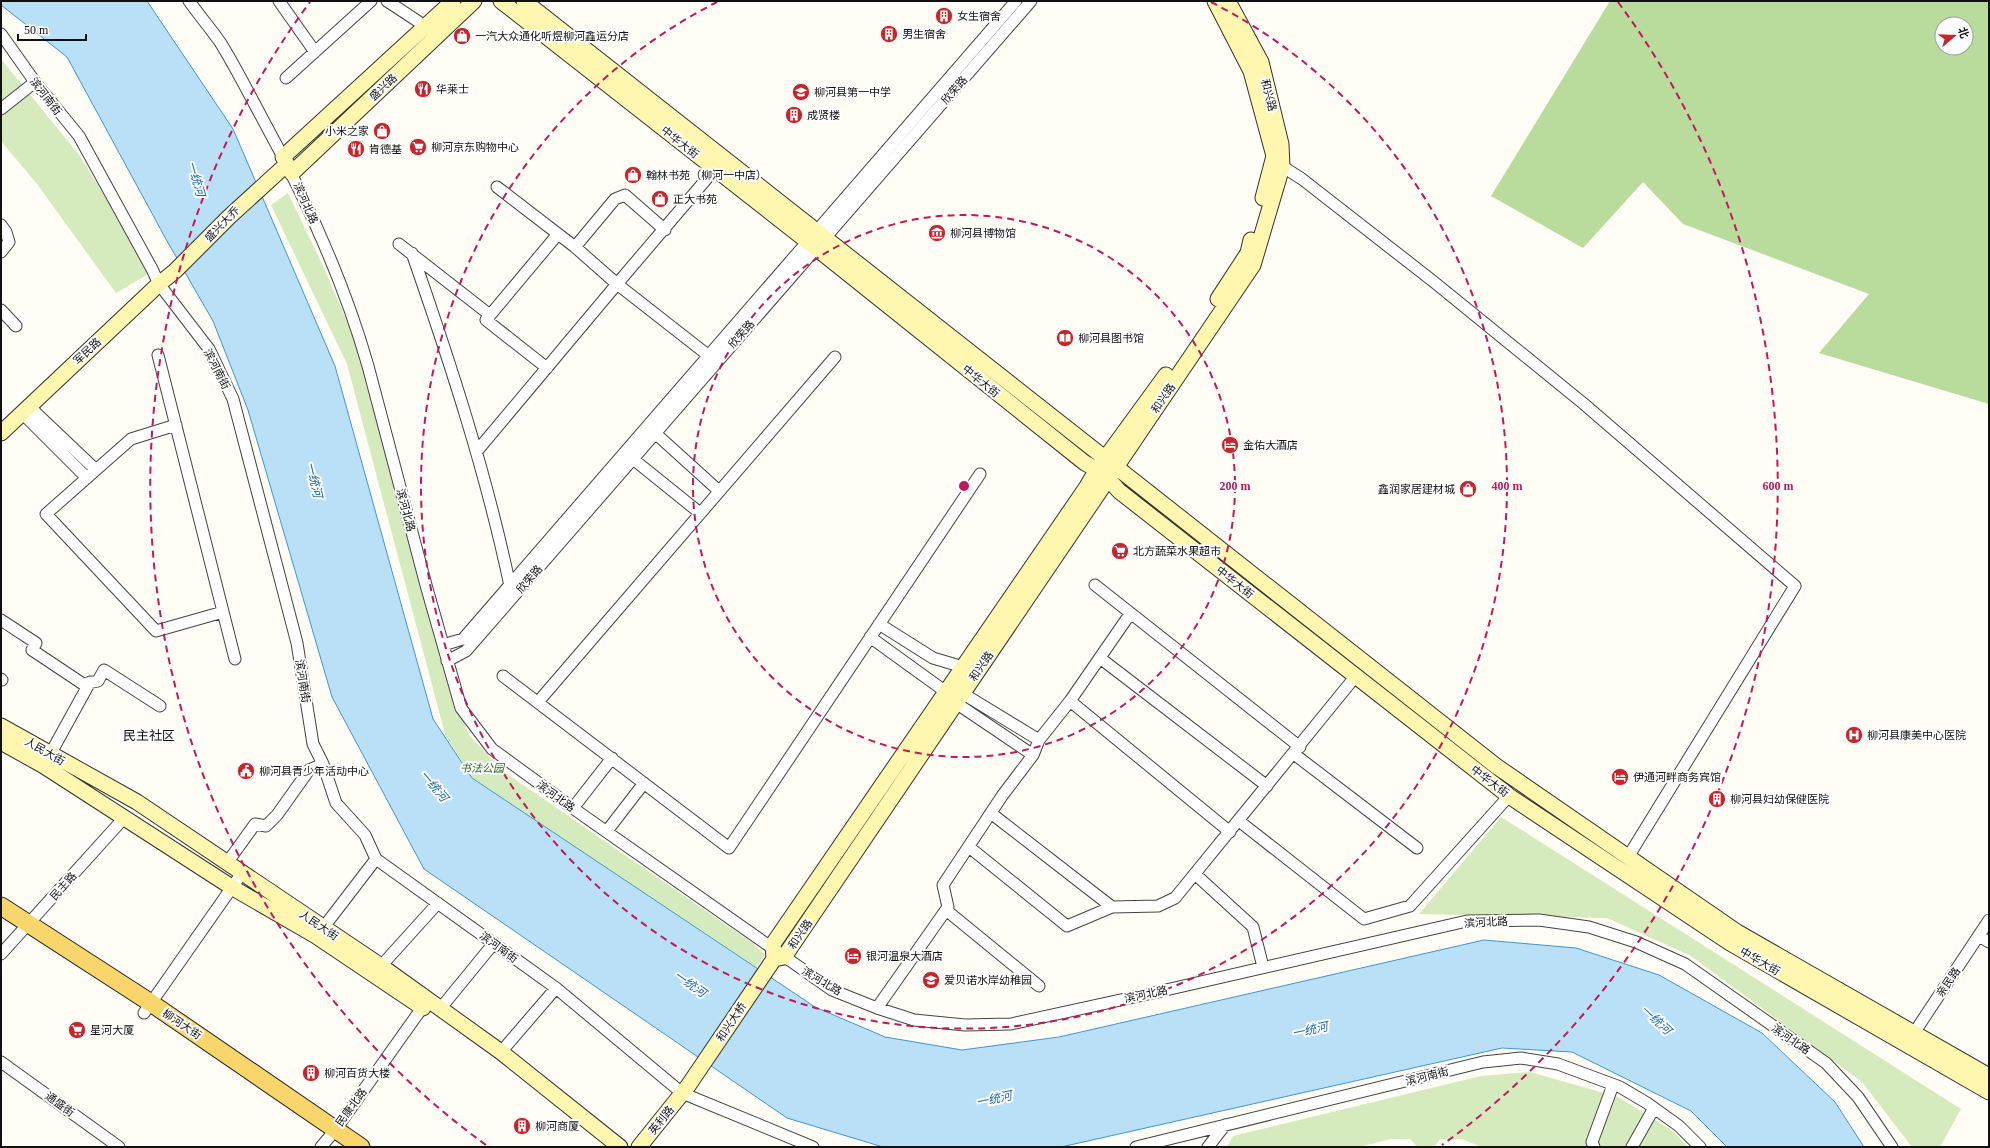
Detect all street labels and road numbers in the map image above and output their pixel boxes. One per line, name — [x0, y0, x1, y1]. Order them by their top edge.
street label: 盛兴路 — [367, 71, 399, 103]
street label: 欣荣路 — [939, 74, 969, 106]
street label: 滨河南街 — [28, 75, 64, 117]
street label: 和兴路 — [1259, 78, 1279, 112]
street label: 中华大街 — [659, 124, 701, 160]
street label: 滨河北路 — [292, 180, 320, 226]
street label: 盛兴大乔 — [202, 204, 242, 244]
street label: 欣荣路 — [726, 318, 756, 350]
street label: 军民路 — [71, 335, 103, 367]
street label: 滨河南街 — [202, 347, 232, 391]
street label: 中华大街 — [960, 362, 1002, 400]
street label: 和兴路 — [1149, 381, 1177, 415]
street label: 滨河北路 — [395, 487, 417, 533]
street label: 欣荣路 — [514, 563, 544, 595]
street label: 中华大街 — [1214, 564, 1256, 600]
street label: 和兴路 — [967, 649, 995, 683]
street label: 滨河南街 — [294, 658, 312, 704]
street label: 人民大街 — [23, 735, 67, 767]
street label: 中华大街 — [1469, 763, 1511, 799]
street label: 滨河北路 — [535, 778, 577, 814]
street label: 民主路 — [48, 870, 78, 902]
street label: 人民大街 — [297, 908, 341, 942]
street label: 滨河北路 — [1464, 915, 1508, 929]
street label: 和兴路 — [786, 917, 814, 951]
street label: 滨河南街 — [478, 929, 520, 965]
street label: 中华大街 — [1738, 945, 1782, 977]
street label: 滨河北路 — [800, 965, 844, 997]
street label: 亲民路 — [1934, 965, 1962, 999]
street label: 滨河北路 — [1123, 984, 1169, 1004]
street label: 和兴大桥 — [714, 1000, 748, 1044]
street label: 柳河大街 — [160, 1007, 204, 1041]
street label: 滨河北路 — [1770, 1021, 1812, 1057]
street label: 滨河南街 — [1404, 1065, 1450, 1087]
street label: 民康北路 — [333, 1086, 369, 1128]
street label: 通盛街 — [43, 1089, 77, 1119]
street label: 英利路 — [646, 1103, 676, 1137]

